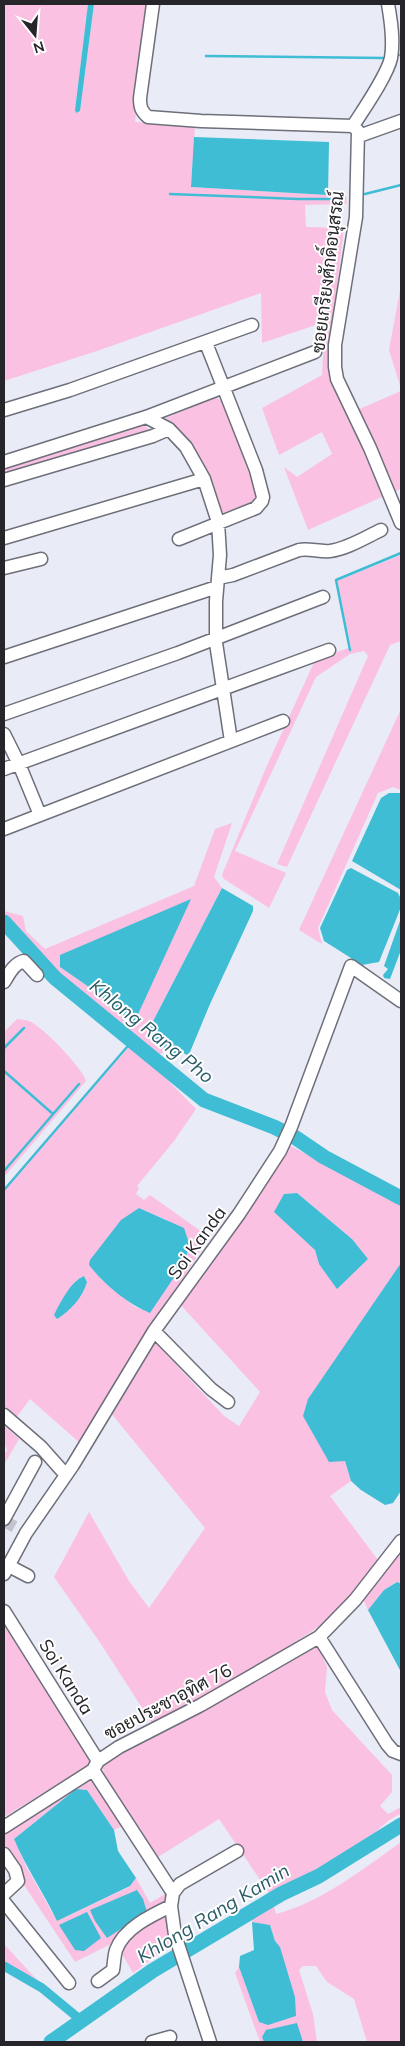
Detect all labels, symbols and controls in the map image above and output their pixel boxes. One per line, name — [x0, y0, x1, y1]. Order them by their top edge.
north arrow — [10, 10, 60, 60]
text: N — [31, 37, 46, 58]
street label: ซอยเกรียงศักดิ์อนุสรณ์ — [302, 189, 350, 354]
water label: Khlong Rang Pho — [85, 974, 219, 1088]
street label: Soi Kanda — [162, 1202, 231, 1284]
street label: Soi Kanda — [34, 1635, 99, 1719]
street label: ซอยประชาอุทิศ 76 — [100, 1658, 236, 1746]
water label: Khlong Rang Kamin — [132, 1858, 294, 1968]

